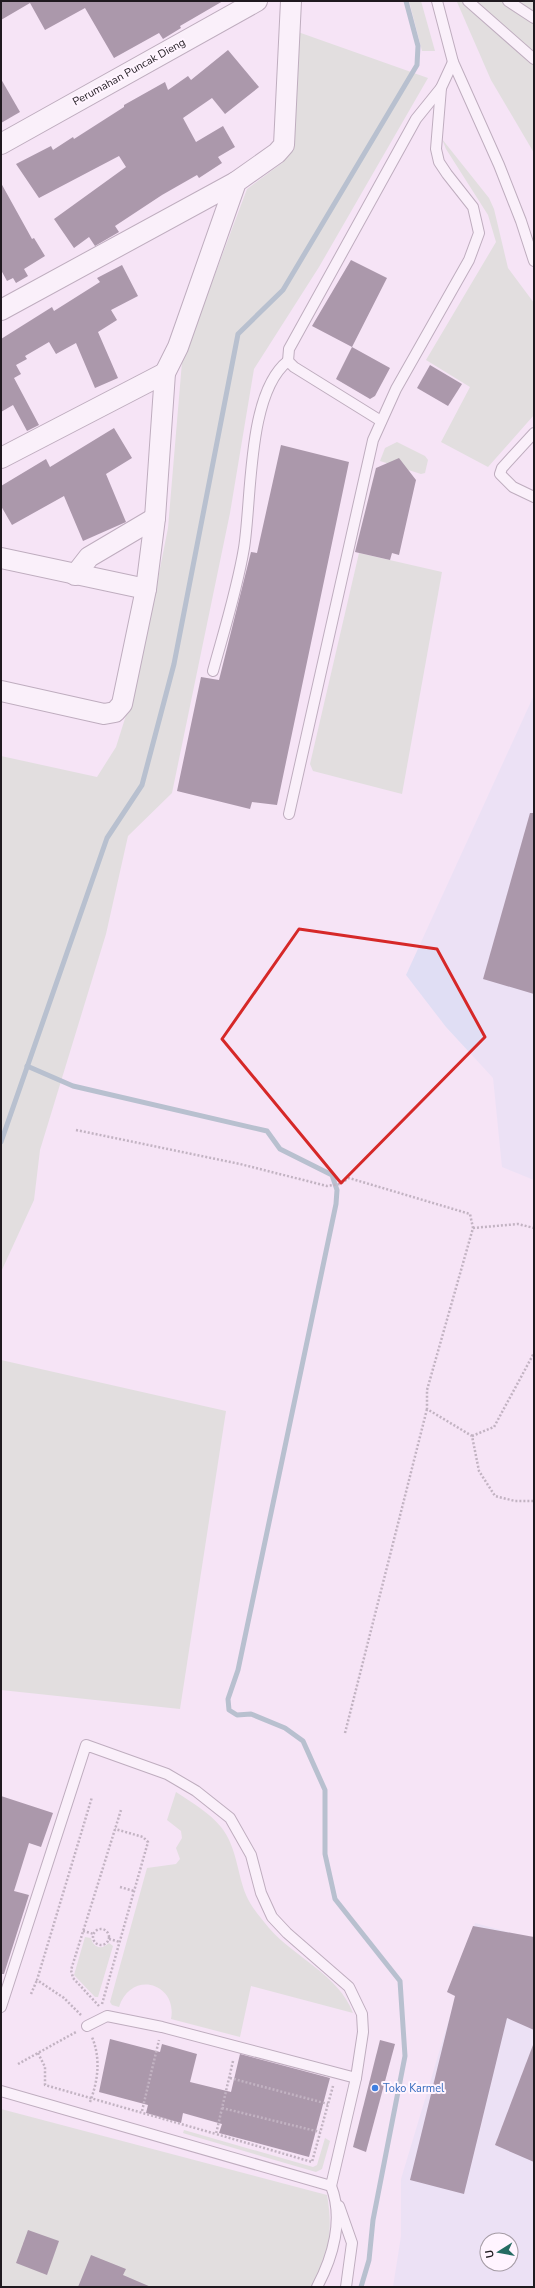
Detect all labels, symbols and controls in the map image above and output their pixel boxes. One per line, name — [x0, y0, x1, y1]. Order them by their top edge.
street label: Perumahan Puncak Dieng — [70, 35, 188, 109]
place label: Toko Karmel — [383, 2081, 445, 2096]
marker: Toko Karmel — [370, 2083, 380, 2093]
north arrow — [479, 2232, 519, 2272]
text: U — [482, 2248, 498, 2259]

